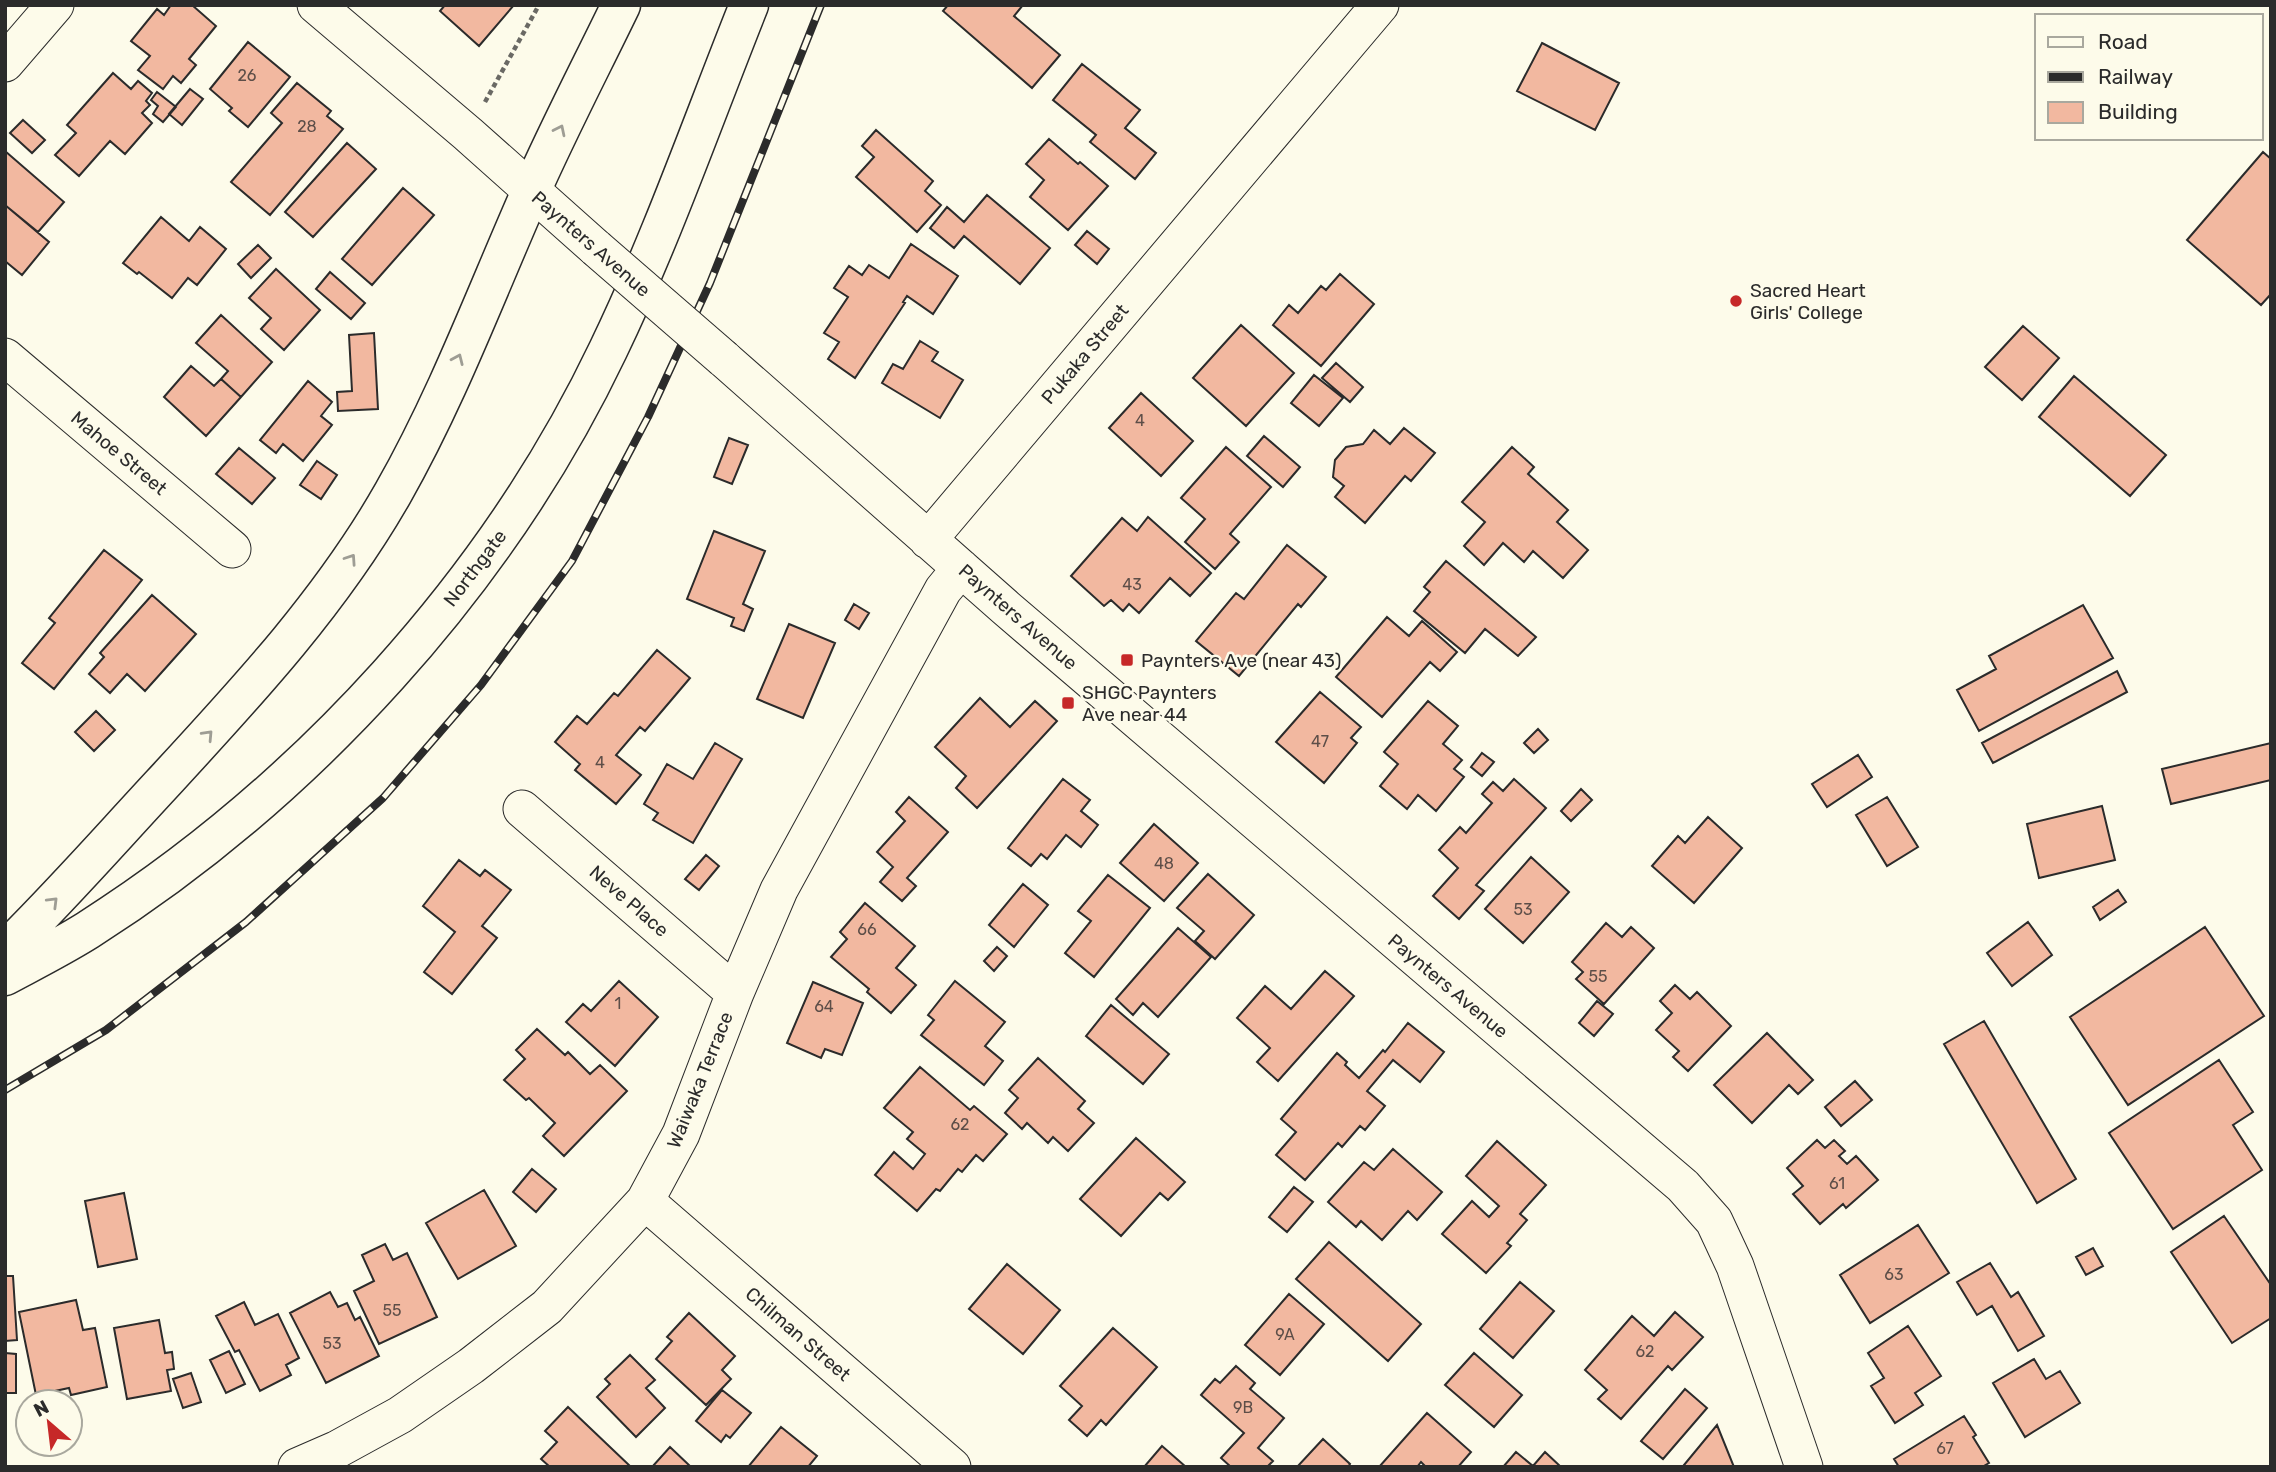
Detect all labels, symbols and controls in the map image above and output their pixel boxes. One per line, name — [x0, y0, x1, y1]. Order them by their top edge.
legend — [2035, 14, 2262, 140]
text: Road — [2098, 29, 2148, 54]
text: Railway — [2098, 64, 2173, 89]
house number: 26 — [237, 66, 257, 85]
text: Building — [2098, 99, 2178, 124]
house number: 28 — [297, 117, 317, 136]
one-way arrow — [552, 125, 566, 137]
street label: Paynters Avenue — [527, 186, 655, 302]
place label: Sacred Heart Girls' College — [1750, 279, 1866, 324]
marker: Sacred Heart Girls' College — [1728, 293, 1744, 309]
street label: Pukaka Street — [1037, 299, 1134, 409]
one-way arrow — [450, 354, 464, 366]
street label: Mahoe Street — [66, 406, 172, 500]
house number: 4 — [1135, 411, 1145, 430]
street label: Northgate — [439, 525, 511, 611]
one-way arrow — [343, 554, 355, 567]
street label: Paynters Avenue — [954, 559, 1082, 675]
house number: 43 — [1122, 575, 1142, 594]
place label: Paynters Ave (near 43) — [1141, 649, 1341, 672]
marker: Paynters Ave (near 43) — [1119, 652, 1135, 668]
place label: SHGC Paynters Ave near 44 — [1082, 681, 1217, 726]
marker: SHGC Paynters Ave near 44 — [1060, 695, 1076, 711]
one-way arrow — [199, 730, 212, 743]
house number: 47 — [1311, 732, 1329, 751]
house number: 4 — [595, 753, 605, 772]
house number: 48 — [1154, 854, 1174, 873]
street label: Neve Place — [585, 860, 673, 942]
one-way arrow — [45, 898, 58, 911]
house number: 53 — [1513, 900, 1533, 919]
house number: 66 — [857, 920, 877, 939]
street label: Paynters Avenue — [1383, 929, 1513, 1043]
house number: 55 — [1588, 967, 1608, 986]
house number: 1 — [615, 994, 621, 1013]
house number: 64 — [814, 997, 834, 1016]
street label: Waiwaka Terrace — [662, 1008, 738, 1152]
house number: 62 — [950, 1115, 970, 1134]
house number: 61 — [1829, 1174, 1845, 1193]
house number: 63 — [1884, 1265, 1904, 1284]
street label: Chilman Street — [741, 1282, 856, 1386]
house number: 55 — [382, 1301, 402, 1320]
house number: 9A — [1275, 1325, 1295, 1344]
house number: 53 — [322, 1334, 342, 1353]
house number: 62 — [1635, 1342, 1655, 1361]
north arrow — [14, 1388, 84, 1458]
text: N — [30, 1395, 53, 1422]
house number: 9B — [1233, 1398, 1253, 1417]
house number: 67 — [1936, 1439, 1954, 1458]

